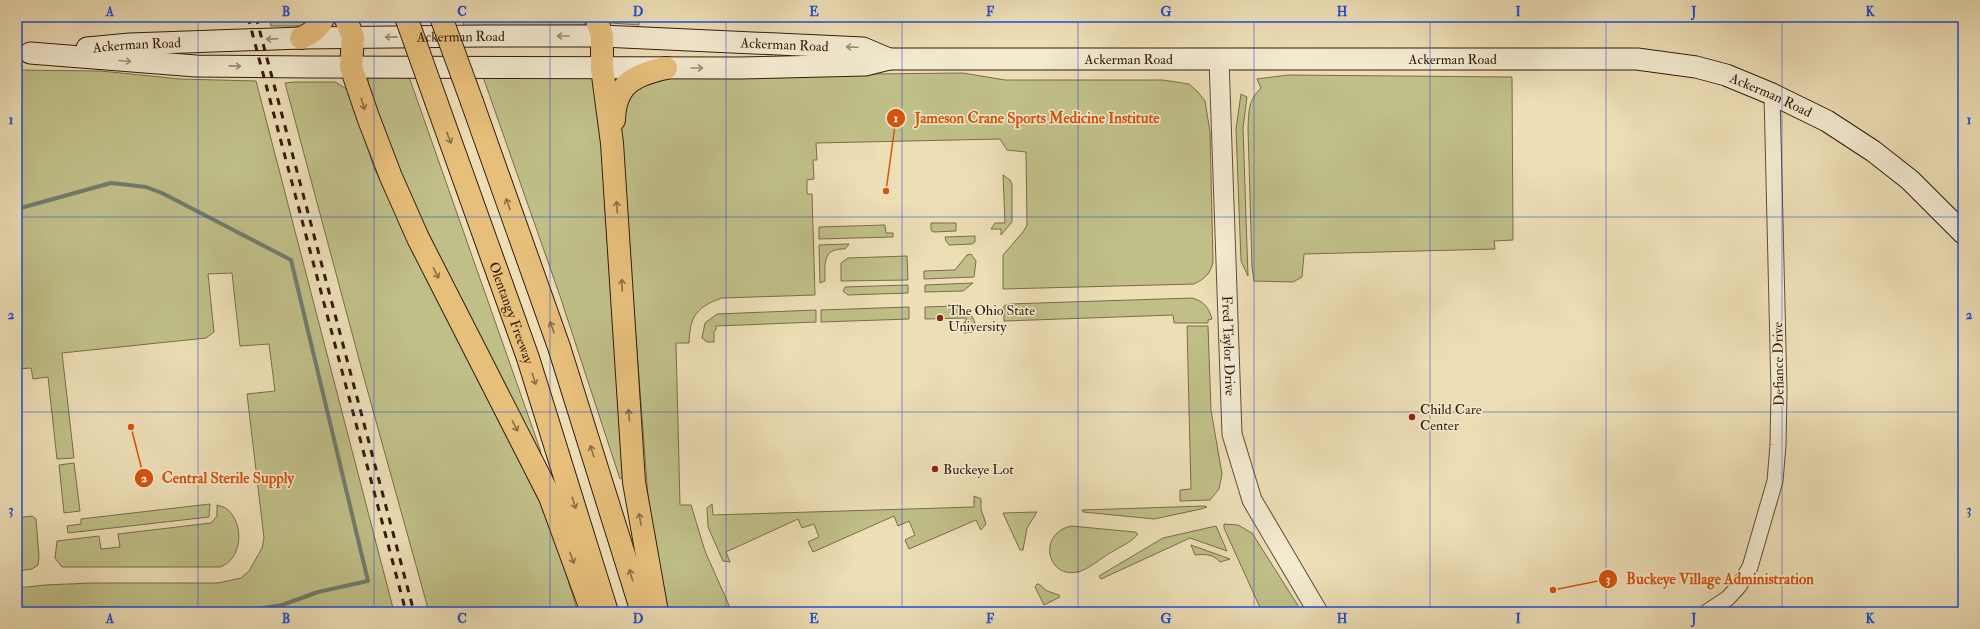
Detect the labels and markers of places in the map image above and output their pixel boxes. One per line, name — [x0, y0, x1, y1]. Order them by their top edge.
callout: Jameson Crane Sports Medicine Institute — [886, 104, 1167, 131]
place label: The Ohio State University — [948, 302, 1035, 336]
marker: The Ohio State University — [935, 313, 945, 323]
place label: Child Care Center — [1420, 401, 1482, 434]
marker: Child Care Center — [1407, 412, 1417, 422]
place label: Buckeye Lot — [943, 461, 1014, 479]
callout: Central Sterile Supply — [134, 464, 302, 491]
marker: Buckeye Lot — [930, 464, 940, 474]
callout: Buckeye Village Administration — [1598, 565, 1821, 592]

